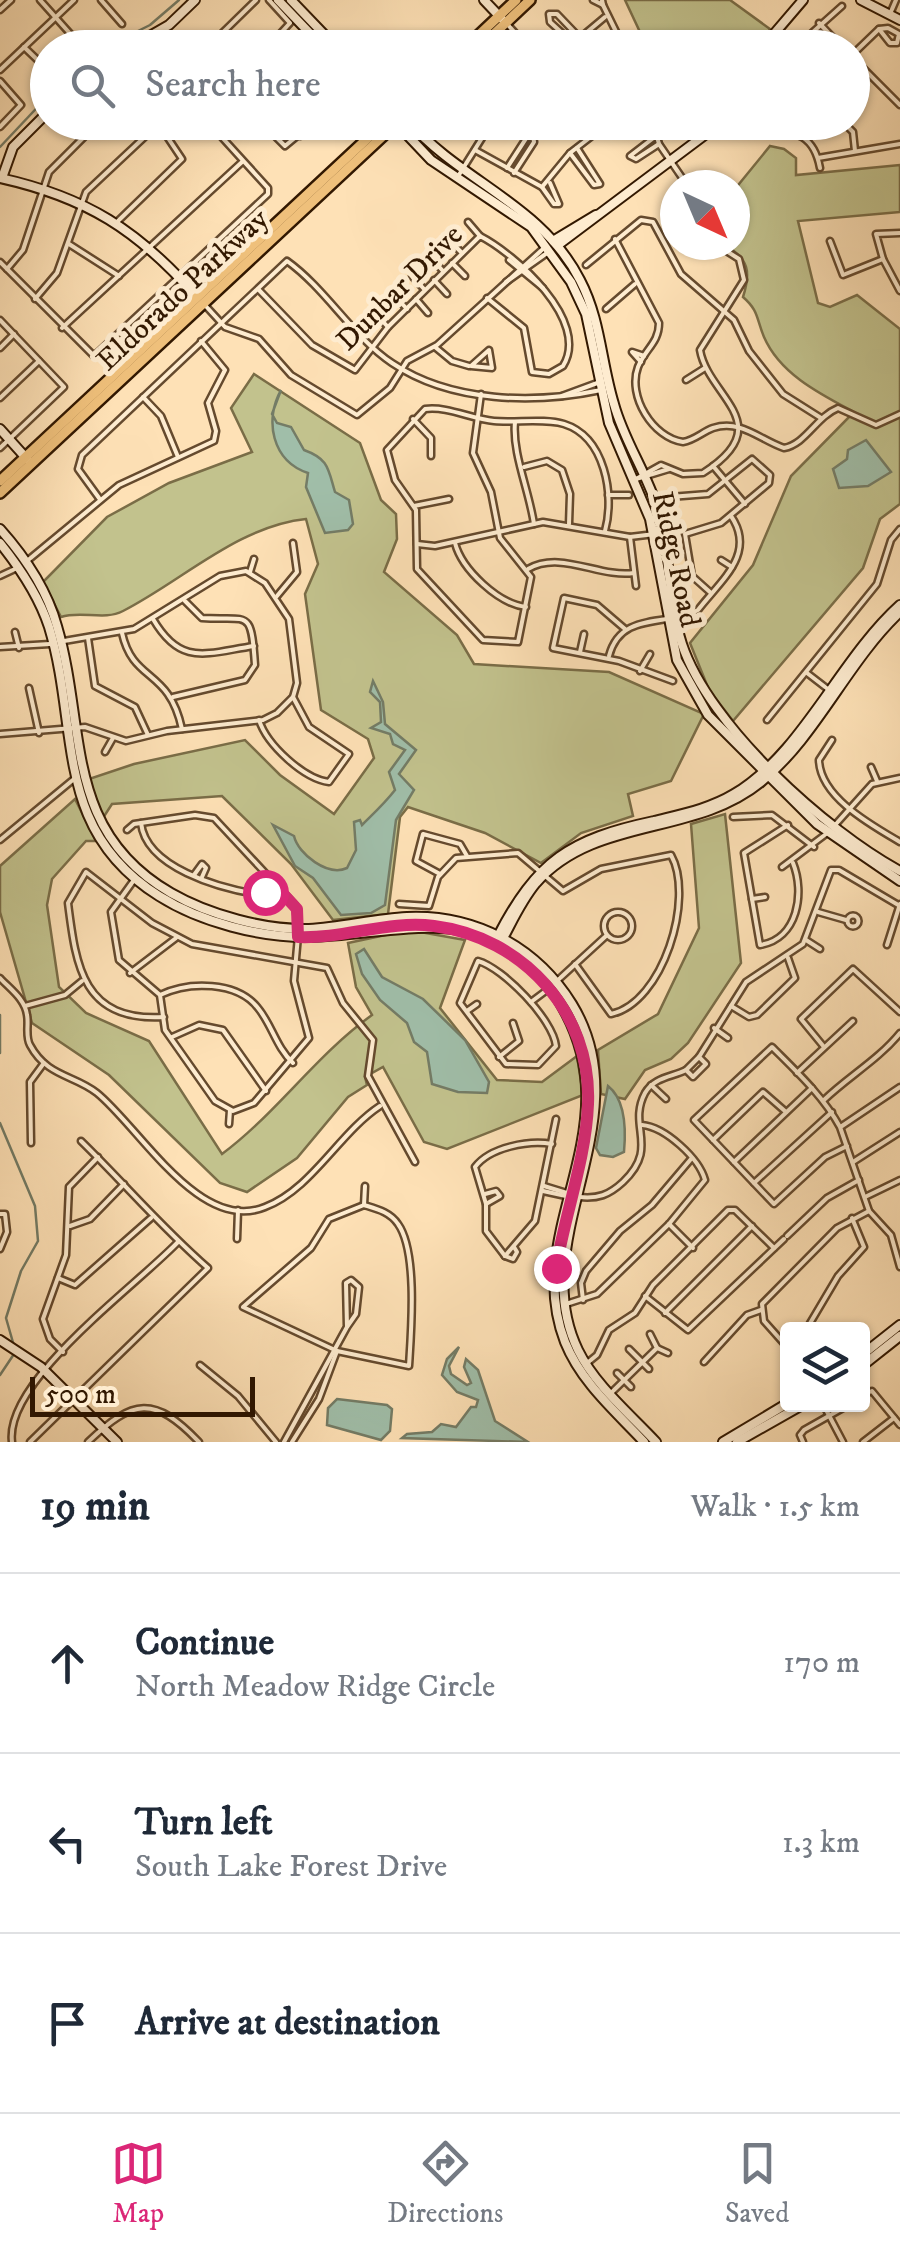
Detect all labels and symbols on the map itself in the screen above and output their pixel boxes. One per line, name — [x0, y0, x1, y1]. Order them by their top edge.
north arrow — [660, 170, 750, 260]
street label: Eldorado Parkway — [89, 200, 277, 379]
street label: Dunbar Drive — [329, 217, 471, 359]
street label: Ridge Road — [643, 488, 708, 631]
route start — [243, 870, 289, 916]
route end — [534, 1246, 580, 1292]
scale bar — [30, 1372, 255, 1416]

